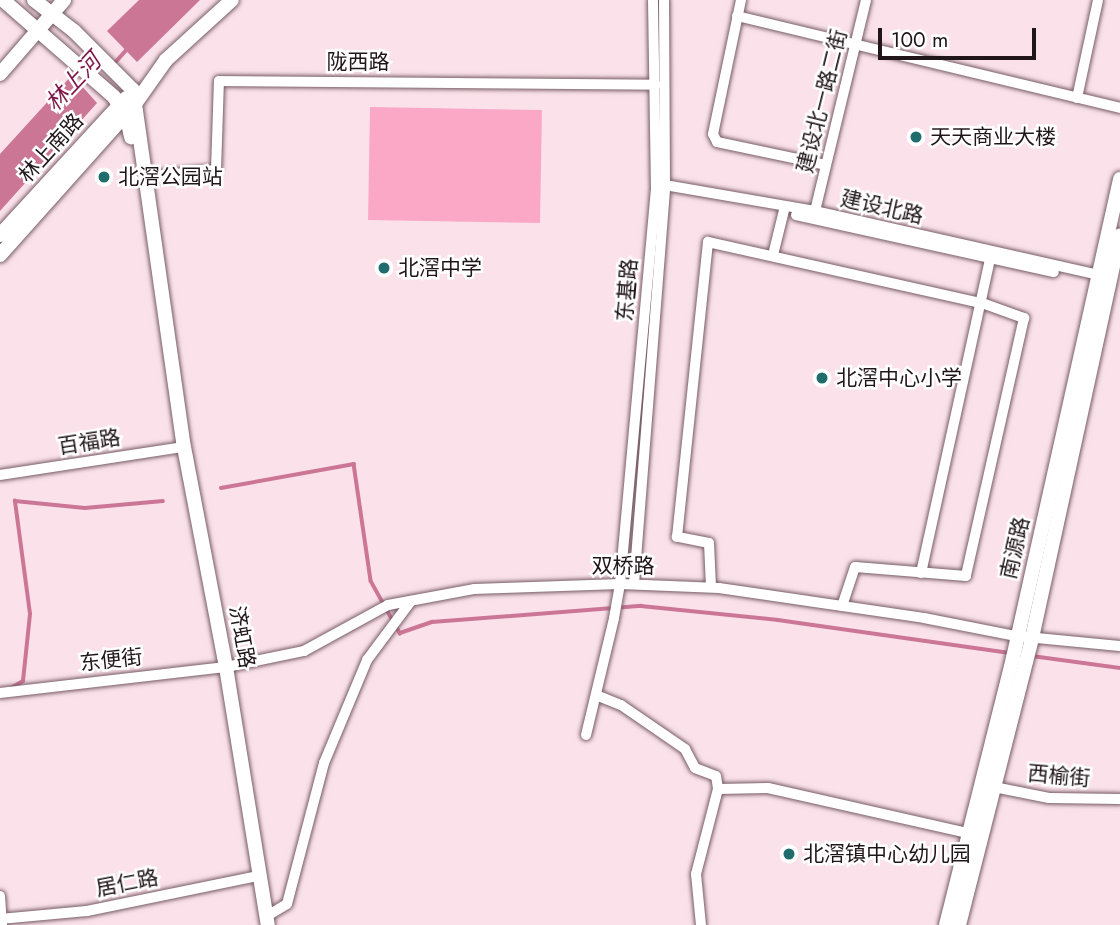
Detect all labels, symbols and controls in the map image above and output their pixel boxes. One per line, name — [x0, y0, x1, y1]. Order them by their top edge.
scale bar — [882, 14, 1040, 58]
text: 100 m — [891, 25, 948, 55]
street label: 建设北一路二街 — [792, 27, 852, 175]
water label: 林上河 — [39, 47, 107, 117]
street label: 陇西路 — [327, 49, 389, 75]
street label: 林上南路 — [14, 108, 88, 188]
place label: 天天商业大楼 — [930, 124, 1056, 150]
marker: 天天商业大楼 — [908, 129, 924, 145]
place label: 北滘公园站 — [118, 164, 223, 190]
marker: 北滘公园站 — [96, 169, 112, 185]
street label: 建设北路 — [838, 185, 926, 229]
place label: 北滘中学 — [398, 255, 482, 281]
street label: 东基路 — [612, 258, 642, 322]
marker: 北滘中学 — [376, 260, 392, 276]
place label: 北滘中心小学 — [836, 365, 962, 391]
marker: 北滘中心小学 — [814, 370, 830, 386]
street label: 百福路 — [56, 425, 122, 459]
street label: 南源路 — [996, 514, 1034, 582]
street label: 双桥路 — [592, 553, 654, 579]
street label: 济虹路 — [224, 604, 260, 670]
street label: 东便街 — [78, 644, 144, 676]
street label: 西榆街 — [1027, 761, 1091, 791]
place label: 北滘镇中心幼儿园 — [803, 841, 971, 867]
marker: 北滘镇中心幼儿园 — [781, 846, 797, 862]
street label: 居仁路 — [94, 865, 160, 901]

